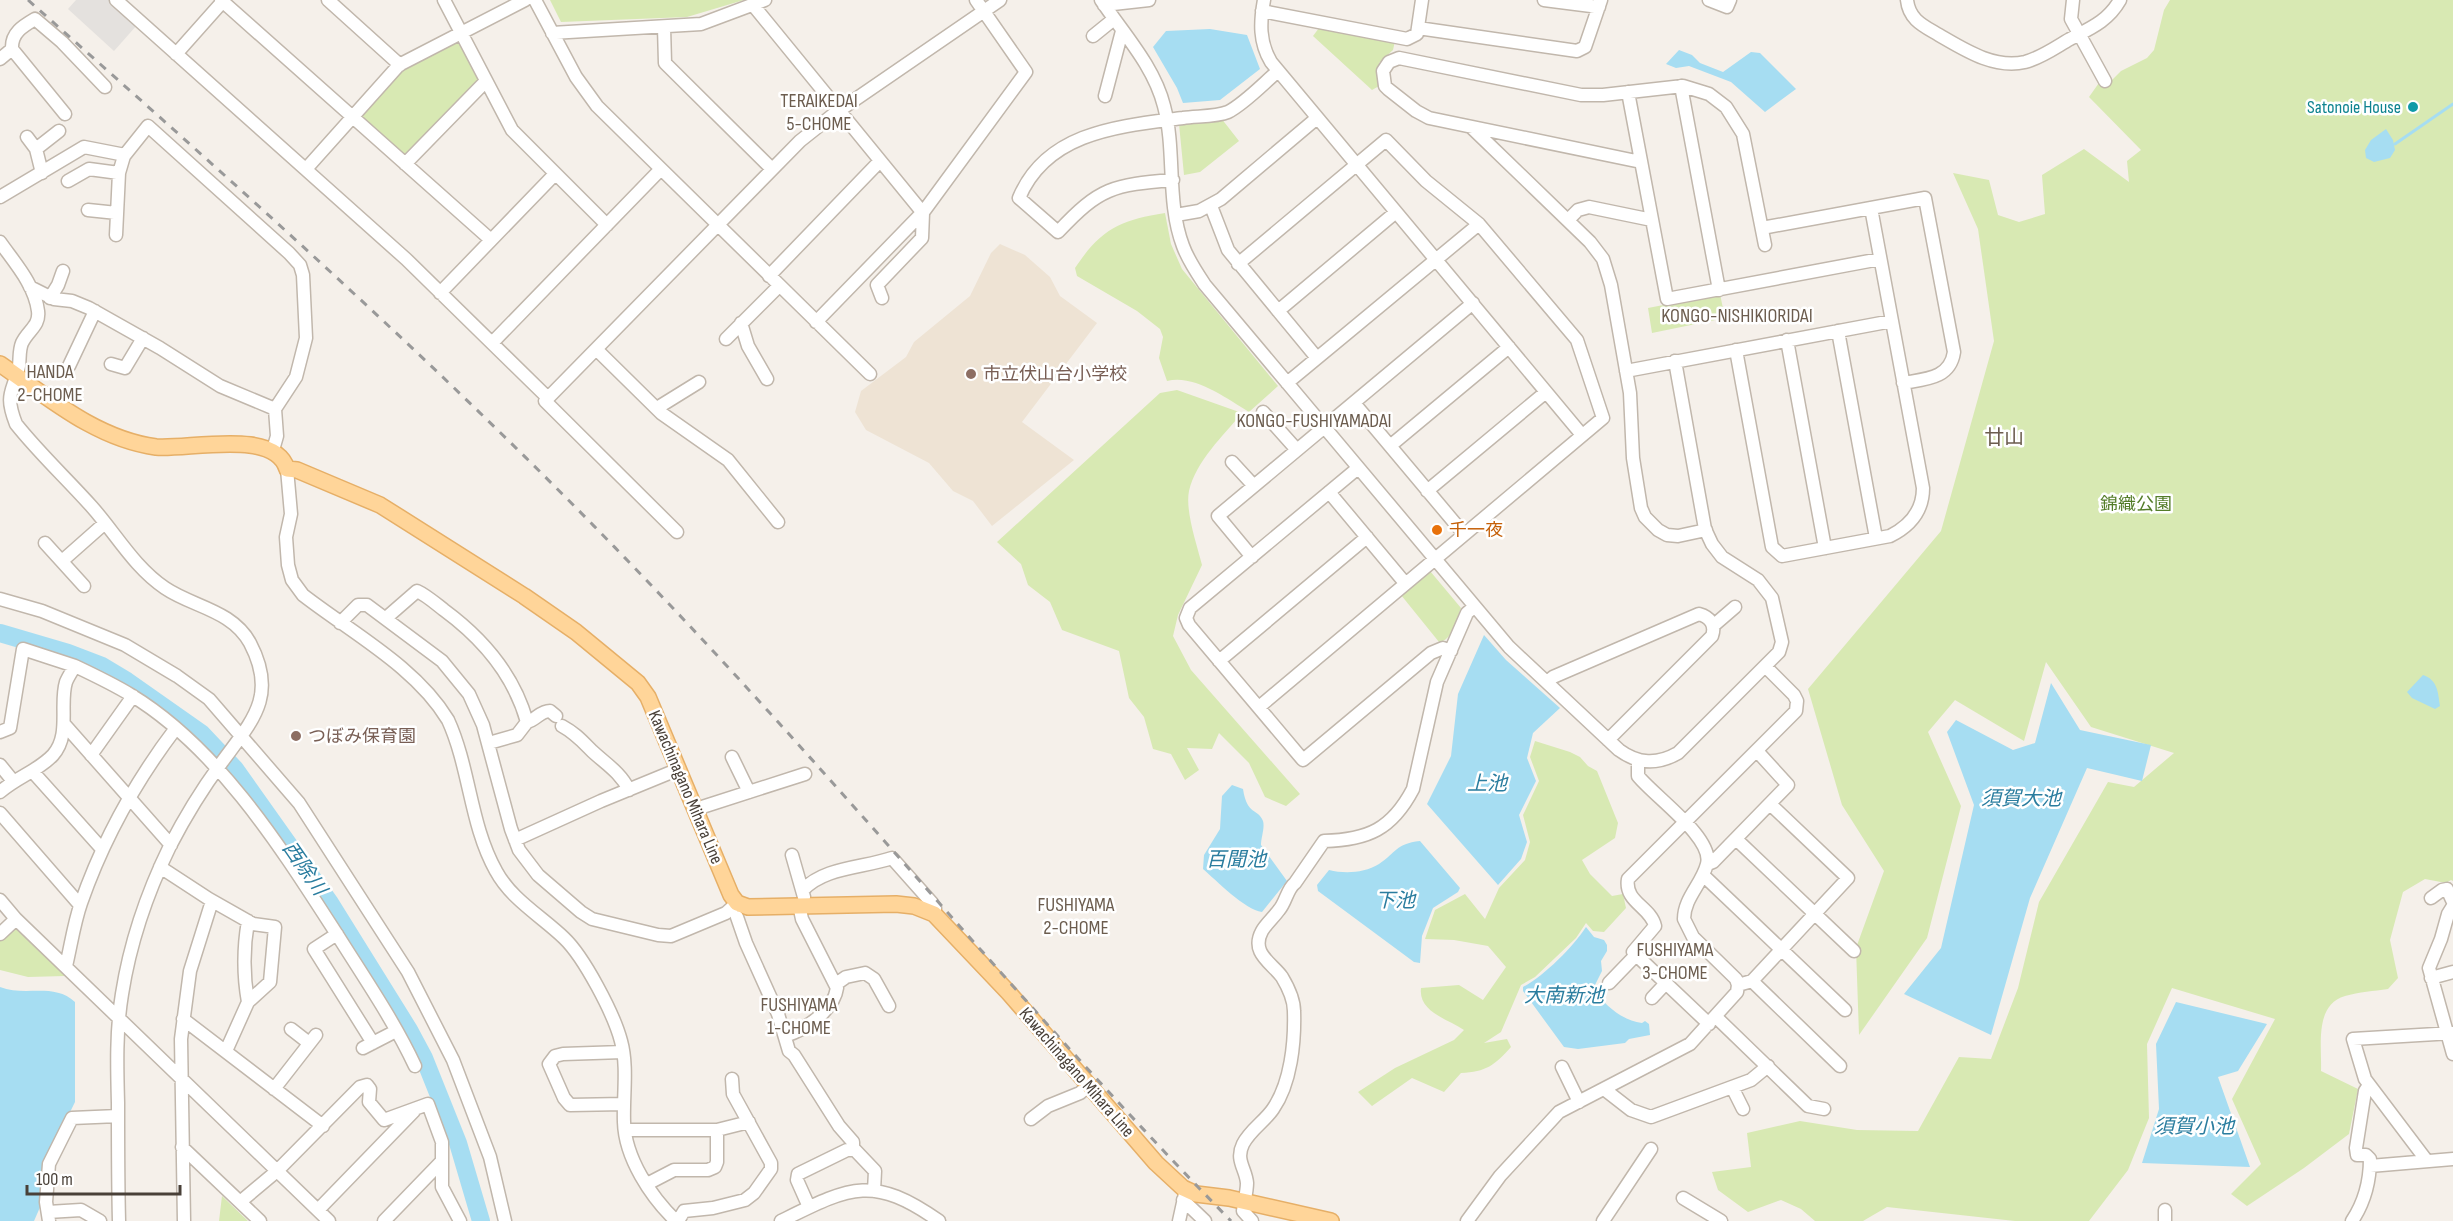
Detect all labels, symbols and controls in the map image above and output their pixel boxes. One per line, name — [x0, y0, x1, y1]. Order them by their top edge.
district label: TERAIKEDAI 5-CHOME — [780, 89, 858, 136]
place label: Satonoie House — [2307, 97, 2401, 118]
marker: Satonoie House — [2406, 100, 2420, 114]
district label: KONGO-NISHIKIORIDAI — [1661, 304, 1813, 328]
district label: HANDA 2-CHOME — [17, 360, 83, 407]
place label: 市立伏山台小学校 — [983, 364, 1127, 385]
marker: 市立伏山台小学校 — [964, 367, 978, 381]
district label: KONGO-FUSHIYAMADAI — [1236, 409, 1392, 433]
district label: 廿山 — [1984, 426, 2024, 450]
park label: 錦織公園 — [2100, 494, 2172, 515]
place label: 千一夜 — [1449, 520, 1503, 541]
marker: 千一夜 — [1430, 523, 1444, 537]
street label: Kawachinagano Mihara Line — [644, 707, 727, 867]
place label: つぼみ保育園 — [308, 726, 416, 747]
marker: つぼみ保育園 — [289, 729, 303, 743]
water label: 上池 — [1467, 772, 1509, 796]
water label: 須賀大池 — [1981, 787, 2063, 811]
water label: 西除川 — [277, 837, 332, 902]
water label: 百聞池 — [1206, 848, 1268, 872]
water label: 下池 — [1375, 889, 1417, 913]
district label: FUSHIYAMA 2-CHOME — [1038, 893, 1115, 940]
district label: FUSHIYAMA 3-CHOME — [1637, 938, 1714, 985]
water label: 大南新池 — [1524, 984, 1606, 1008]
district label: FUSHIYAMA 1-CHOME — [761, 993, 838, 1040]
street label: Kawachinagano Mihara Line — [1015, 1003, 1139, 1141]
water label: 須賀小池 — [2154, 1115, 2236, 1139]
scale bar — [27, 1158, 180, 1196]
text: 100 m — [36, 1169, 73, 1190]

